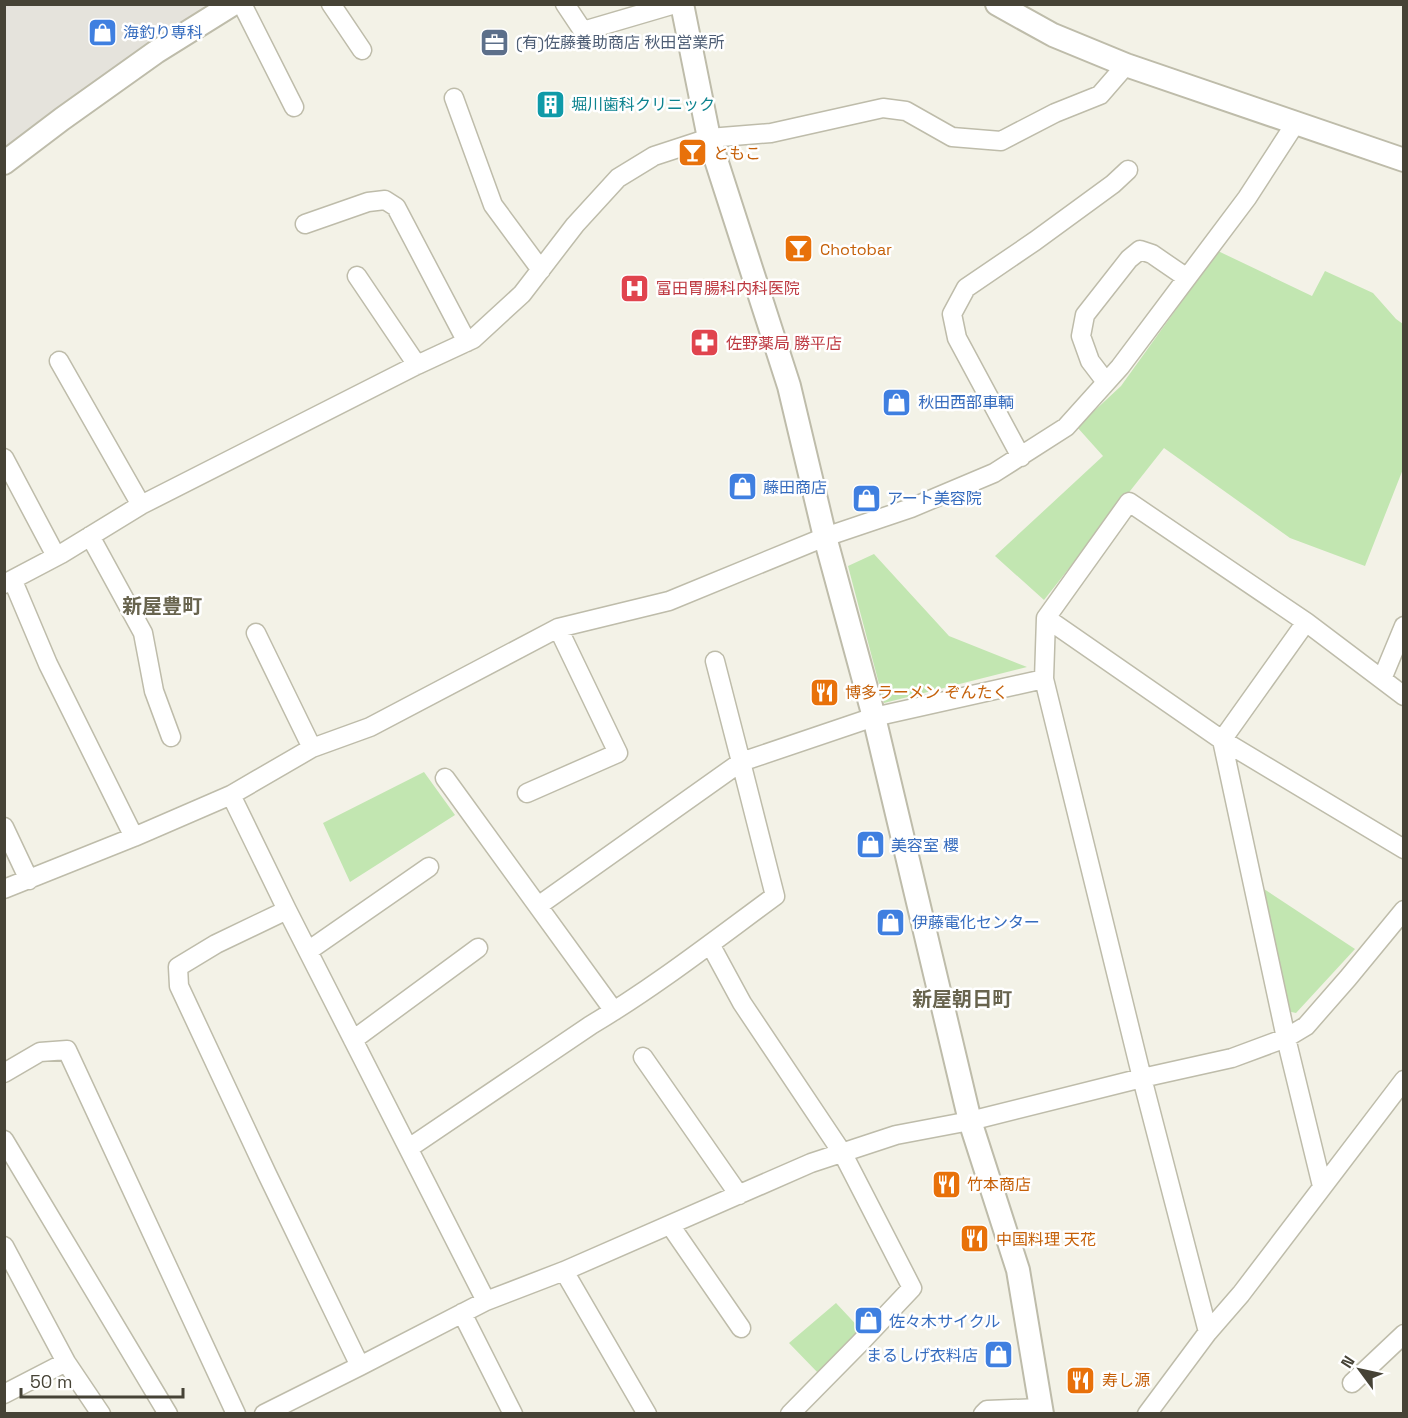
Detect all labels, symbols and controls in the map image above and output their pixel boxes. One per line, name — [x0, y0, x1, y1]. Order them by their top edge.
shop icon: 海釣り専科 — [86, 16, 118, 48]
place label: 海釣り専科 — [123, 22, 203, 43]
office icon: (有)佐藤養助商店 秋田営業所 — [479, 26, 511, 58]
place label: (有)佐藤養助商店 秋田営業所 — [516, 32, 724, 53]
building icon: 堀川歯科クリニック — [534, 88, 566, 120]
place label: 堀川歯科クリニック — [571, 94, 715, 115]
bar icon: ともこ — [676, 137, 708, 169]
place label: ともこ — [713, 143, 761, 164]
bar icon: Chotobar — [783, 233, 815, 265]
place label: Chotobar — [820, 239, 892, 260]
hospital icon: 富田胃腸科内科医院 — [619, 272, 651, 304]
place label: 富田胃腸科内科医院 — [656, 278, 800, 299]
pharmacy icon: 佐野薬局 勝平店 — [689, 327, 721, 359]
place label: 佐野薬局 勝平店 — [726, 333, 842, 354]
shop icon: 秋田西部車輌 — [881, 386, 913, 418]
place label: 秋田西部車輌 — [918, 392, 1014, 413]
shop icon: 藤田商店 — [726, 471, 758, 503]
place label: 藤田商店 — [763, 477, 827, 498]
shop icon: アート美容院 — [850, 482, 882, 514]
place label: アート美容院 — [887, 488, 982, 509]
district label: 新屋豊町 — [122, 593, 202, 619]
restaurant icon: 博多ラーメン ぞんたく — [808, 676, 840, 708]
place label: 博多ラーメン ぞんたく — [845, 682, 1008, 703]
shop icon: 美容室 櫻 — [854, 829, 886, 861]
place label: 美容室 櫻 — [891, 835, 959, 856]
shop icon: 伊藤電化センター — [875, 906, 907, 938]
place label: 伊藤電化センター — [912, 912, 1040, 933]
district label: 新屋朝日町 — [912, 986, 1012, 1012]
restaurant icon: 竹本商店 — [930, 1168, 962, 1200]
place label: 竹本商店 — [967, 1174, 1031, 1195]
restaurant icon: 中国料理 天花 — [959, 1223, 991, 1255]
place label: 中国料理 天花 — [996, 1229, 1096, 1250]
shop icon: 佐々木サイクル — [852, 1305, 884, 1337]
place label: 佐々木サイクル — [889, 1311, 1000, 1332]
shop icon: まるしげ衣料店 — [983, 1339, 1015, 1371]
north arrow — [1330, 1340, 1390, 1400]
place label: まるしげ衣料店 — [866, 1345, 978, 1366]
text: N — [1336, 1352, 1360, 1372]
scale bar — [21, 1361, 183, 1399]
restaurant icon: 寿し源 — [1065, 1364, 1097, 1396]
text: 50 m — [30, 1370, 72, 1393]
place label: 寿し源 — [1102, 1370, 1150, 1391]

